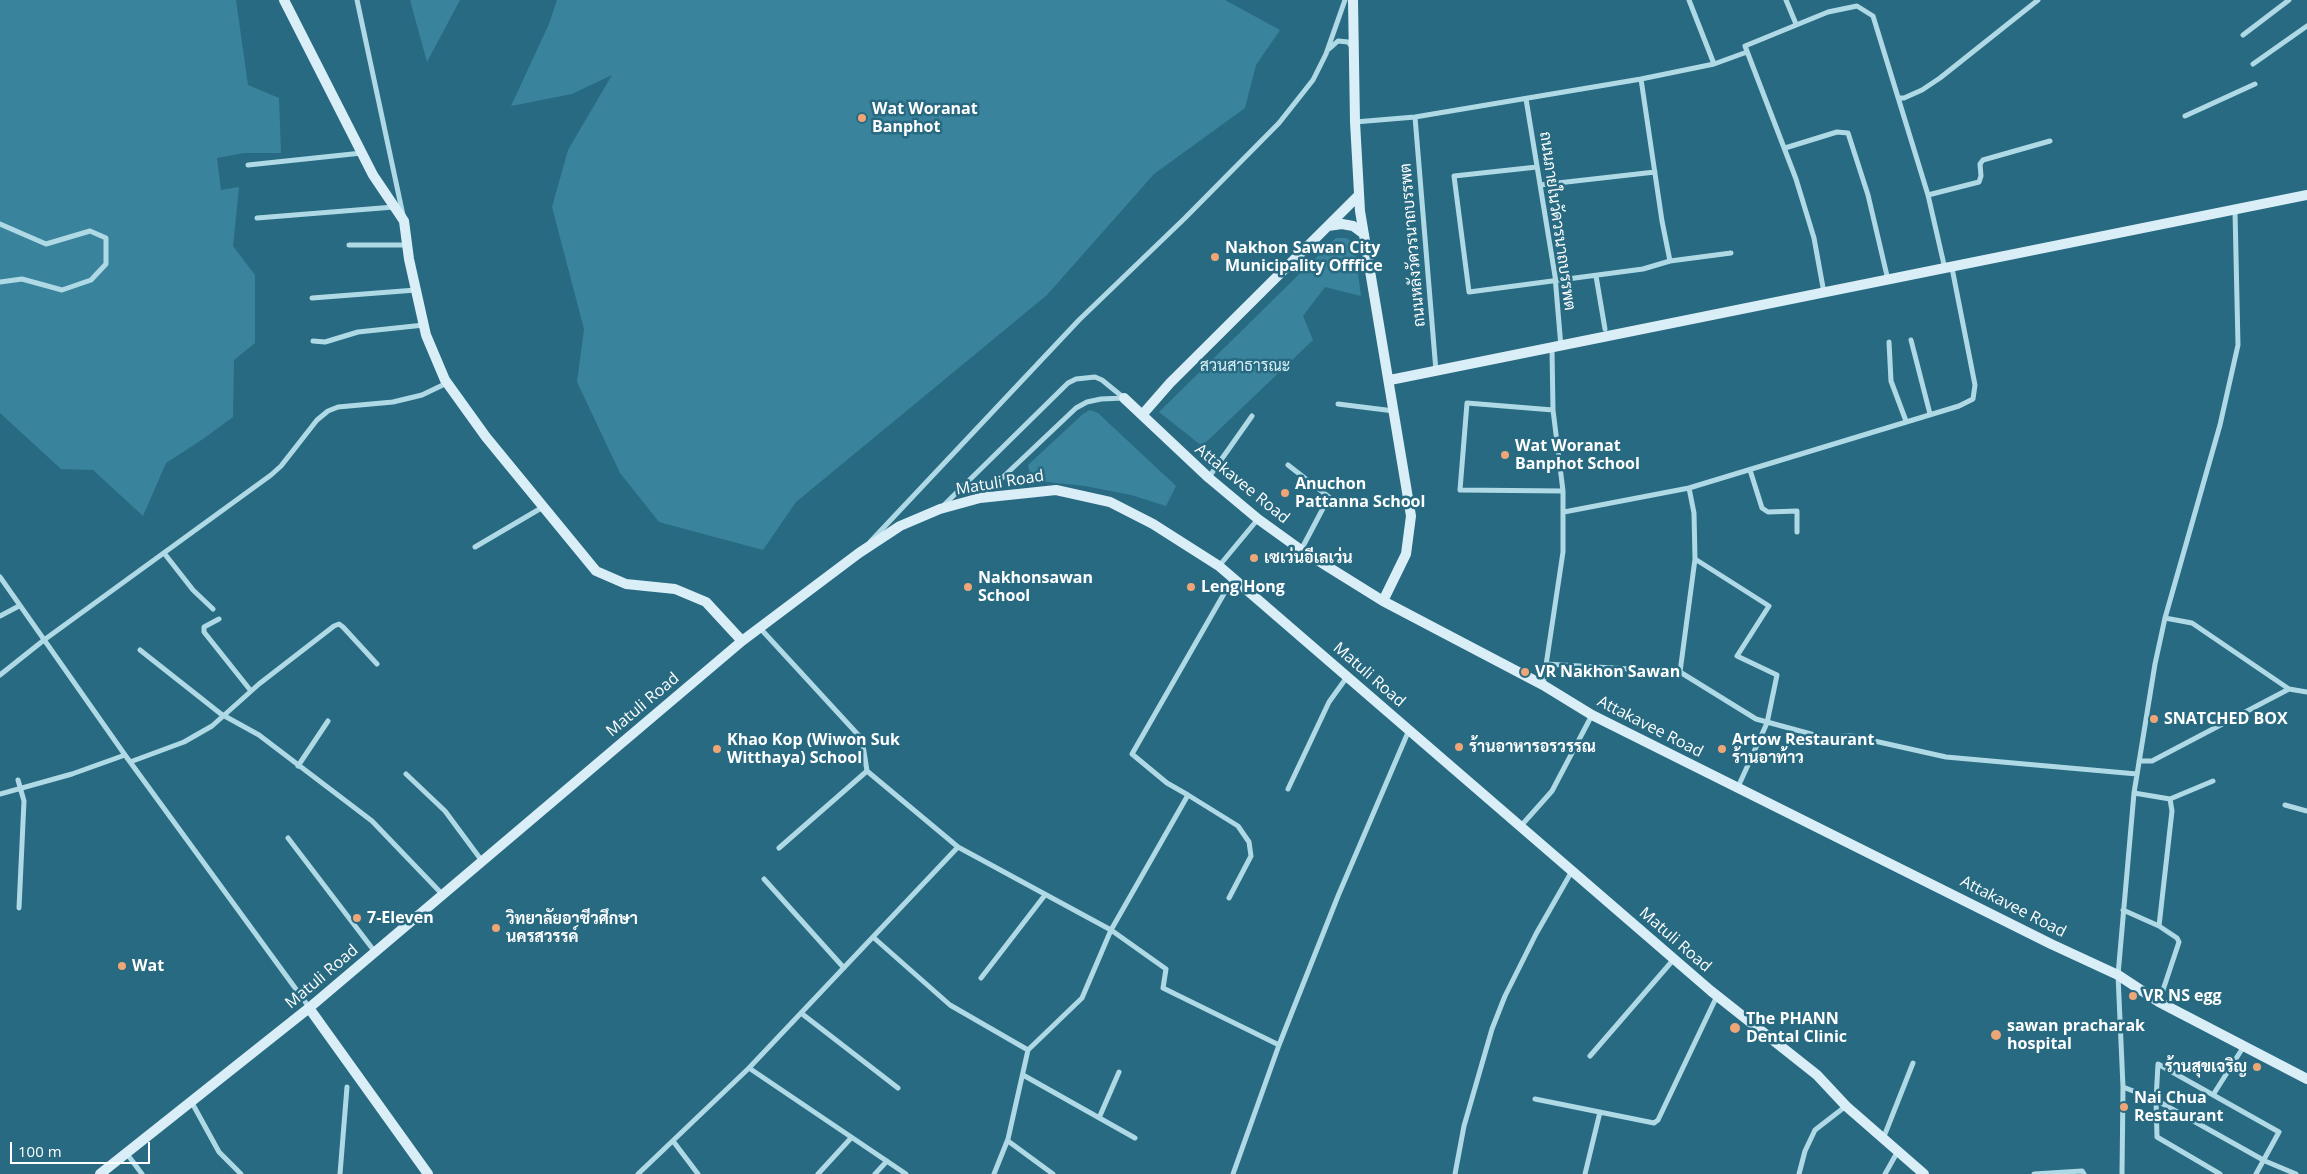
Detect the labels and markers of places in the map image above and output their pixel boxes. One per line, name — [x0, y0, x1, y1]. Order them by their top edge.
place label: Wat Woranat Banphot — [872, 99, 978, 137]
marker: Wat Woranat Banphot — [856, 112, 868, 124]
place label: Nakhon Sawan City Municipality Offfice — [1225, 238, 1383, 276]
marker: Nakhon Sawan City Municipality Offfice — [1209, 251, 1221, 263]
place label: Wat Woranat Banphot School — [1515, 436, 1640, 474]
marker: Wat Woranat Banphot School — [1499, 449, 1511, 461]
place label: Anuchon Pattanna School — [1295, 474, 1425, 512]
marker: Anuchon Pattanna School — [1279, 487, 1291, 499]
place label: เซเว่นอีเลเว่น — [1264, 548, 1353, 568]
marker: เซเว่นอีเลเว่น — [1248, 552, 1260, 564]
place label: Nakhonsawan School — [978, 568, 1093, 606]
place label: Leng Hong — [1201, 577, 1285, 597]
marker: Nakhonsawan School — [962, 581, 974, 593]
marker: Leng Hong — [1185, 581, 1197, 593]
place label: VR Nakhon Sawan — [1535, 662, 1680, 682]
marker: VR Nakhon Sawan — [1519, 666, 1531, 678]
place label: SNATCHED BOX — [2164, 709, 2288, 729]
marker: SNATCHED BOX — [2148, 713, 2160, 725]
place label: Khao Kop (Wiwon Suk Witthaya) School — [727, 730, 900, 768]
place label: Artow Restaurant ร้านอาท้าว — [1732, 730, 1874, 768]
place label: ร้านอาหารอรวรรณ — [1469, 737, 1596, 757]
marker: ร้านอาหารอรวรรณ — [1453, 741, 1465, 753]
marker: Khao Kop (Wiwon Suk Witthaya) School — [711, 743, 723, 755]
marker: Artow Restaurant ร้านอาท้าว — [1716, 743, 1728, 755]
place label: 7-Eleven — [367, 908, 434, 928]
place label: วิทยาลัยอาชีวศึกษา นครสวรรค์ — [506, 909, 638, 947]
marker: 7-Eleven — [351, 912, 363, 924]
marker: วิทยาลัยอาชีวศึกษา นครสวรรค์ — [490, 922, 502, 934]
place label: Wat — [132, 956, 164, 976]
marker: Wat — [116, 960, 128, 972]
place label: VR NS egg — [2143, 986, 2222, 1006]
marker: VR NS egg — [2127, 990, 2139, 1002]
place label: The PHANN Dental Clinic — [1746, 1009, 1847, 1047]
place label: sawan pracharak hospital — [2007, 1016, 2145, 1054]
marker: The PHANN Dental Clinic — [1728, 1021, 1742, 1035]
marker: sawan pracharak hospital — [1989, 1028, 2003, 1042]
place label: ร้านสุขเจริญ — [2165, 1057, 2247, 1077]
marker: ร้านสุขเจริญ — [2251, 1061, 2263, 1073]
place label: Nai Chua Restaurant — [2134, 1088, 2223, 1126]
marker: Nai Chua Restaurant — [2118, 1101, 2130, 1113]

